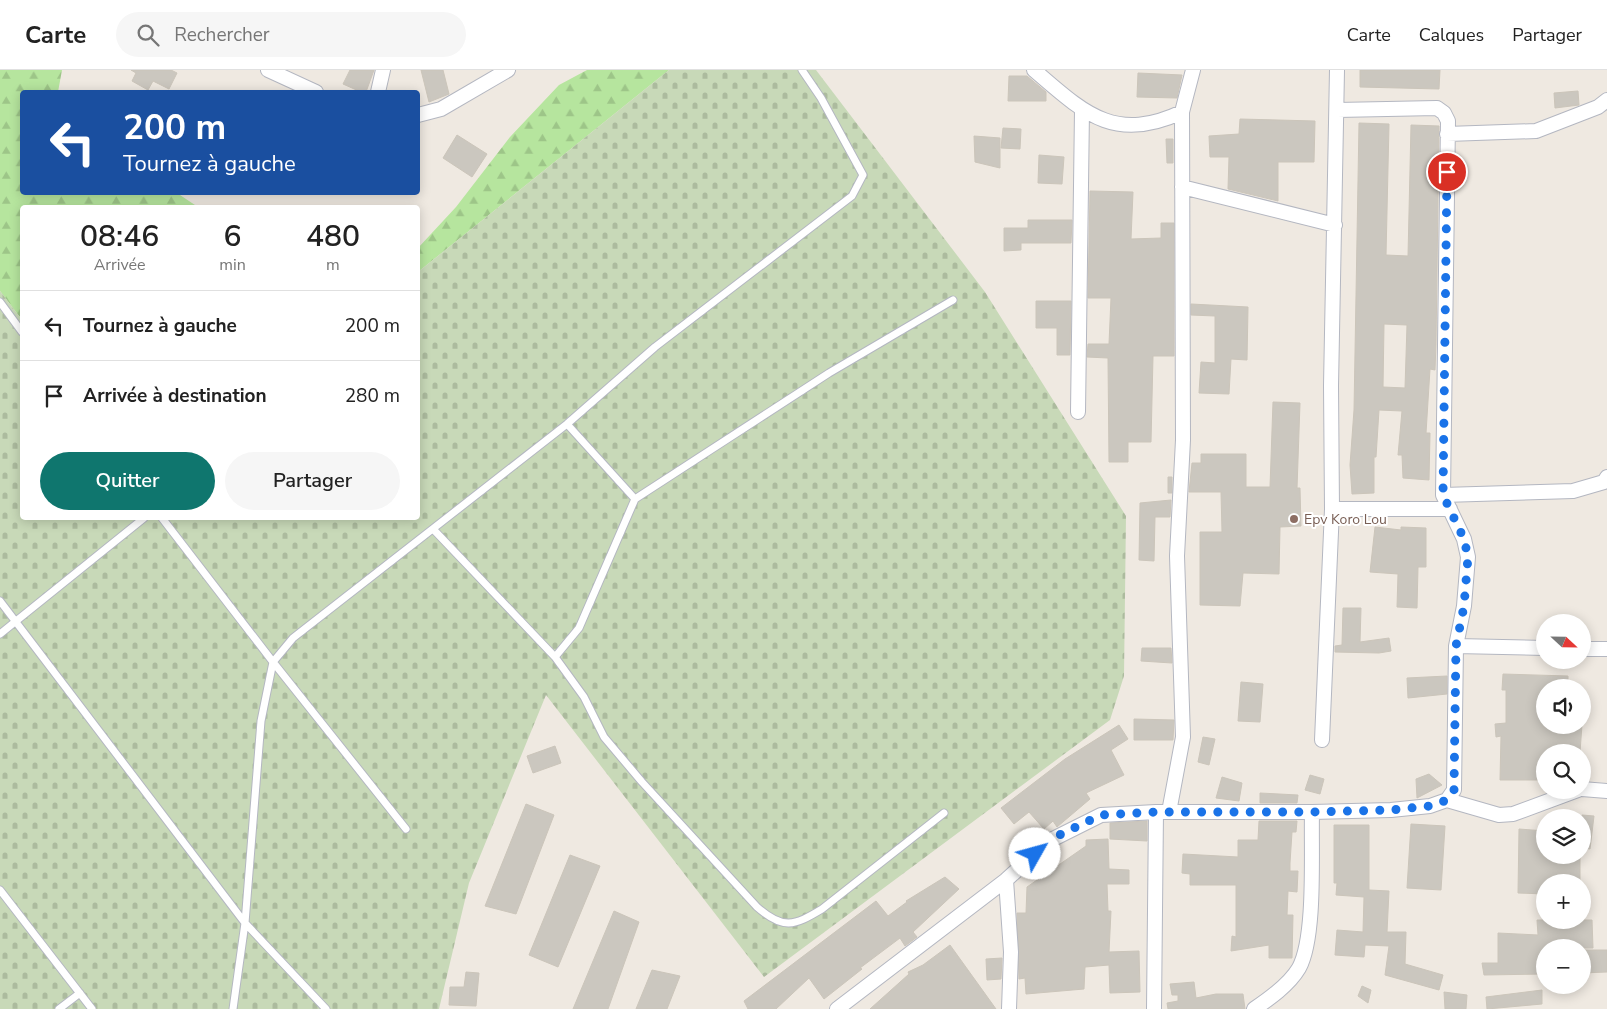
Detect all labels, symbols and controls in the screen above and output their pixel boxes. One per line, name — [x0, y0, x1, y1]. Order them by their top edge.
search box — [116, 12, 466, 57]
text: Carte — [25, 19, 86, 51]
icon: search — [134, 21, 162, 49]
text: Rechercher — [174, 22, 270, 48]
text: Carte — [1347, 23, 1391, 47]
text: Calques — [1419, 23, 1484, 47]
text: Partager — [1512, 23, 1582, 47]
text: 200 m — [123, 104, 226, 151]
icon: left — [40, 110, 105, 175]
text: Tournez à gauche — [123, 149, 296, 179]
pin — [1426, 151, 1468, 193]
icon: arrive — [1433, 158, 1461, 186]
text: 08:46 — [80, 216, 159, 257]
text: 6 — [224, 216, 242, 257]
text: 480 — [306, 216, 360, 257]
text: Arrivée — [94, 254, 146, 276]
text: min — [219, 254, 246, 276]
text: m — [326, 254, 340, 276]
icon: left — [40, 312, 68, 340]
text: Tournez à gauche — [83, 313, 237, 339]
text: 200 m — [345, 313, 400, 339]
icon: arrive — [40, 382, 68, 410]
text: Arrivée à destination — [83, 383, 267, 409]
text: 280 m — [345, 383, 400, 409]
button: Quitter — [40, 452, 215, 510]
button: Partager — [225, 452, 400, 510]
place label: Epv Koro Lou — [1304, 510, 1387, 529]
marker: Epv Koro Lou — [1288, 513, 1300, 525]
north arrow — [1536, 614, 1591, 669]
map controls — [1536, 614, 1591, 994]
button: sound — [1536, 679, 1591, 734]
button: search — [1536, 744, 1591, 799]
button: layers — [1536, 809, 1591, 864]
position arrow — [1008, 827, 1060, 879]
button: + — [1536, 874, 1591, 929]
button: − — [1536, 939, 1591, 994]

